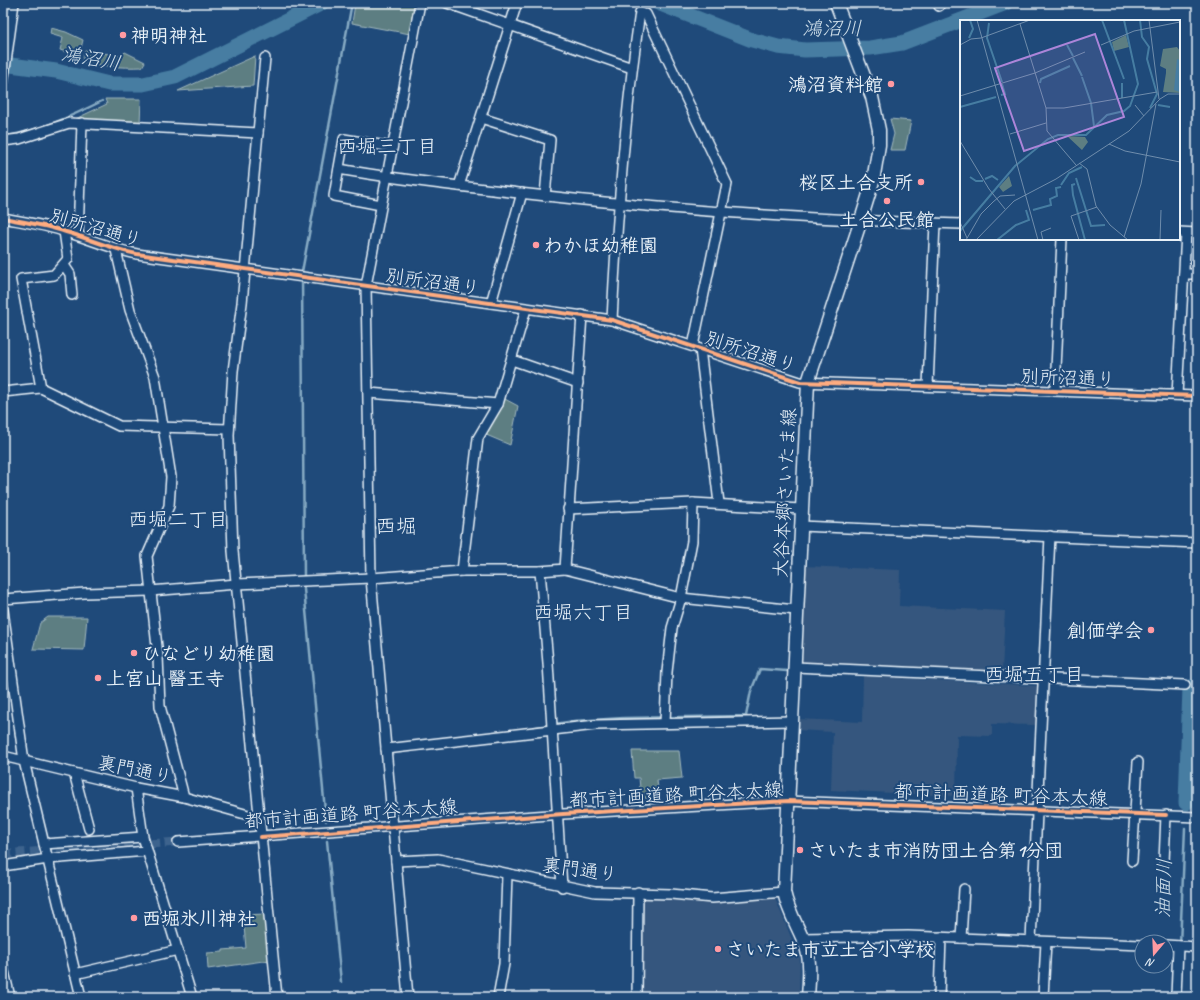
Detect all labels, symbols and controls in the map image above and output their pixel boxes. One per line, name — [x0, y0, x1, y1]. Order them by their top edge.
water label: 鴻沼川 — [802, 16, 862, 41]
inset map — [960, 20, 1180, 240]
place label: 神明神社 — [131, 24, 207, 48]
marker: 神明神社 — [118, 30, 128, 40]
water label: 鴻沼川 — [59, 41, 123, 76]
place label: 鴻沼資料館 — [788, 73, 883, 97]
marker: 鴻沼資料館 — [886, 79, 896, 89]
district label: 西堀三丁目 — [337, 134, 437, 159]
place label: 桜区土合支所 — [799, 171, 913, 195]
marker: 桜区土合支所 — [916, 177, 926, 187]
marker: 土合公民館 — [882, 196, 892, 206]
street label: 別所沼通り — [47, 203, 145, 253]
place label: 土合公民館 — [839, 208, 935, 232]
place label: わかほ幼稚園 — [544, 234, 658, 258]
marker: わかほ幼稚園 — [531, 240, 541, 250]
street label: 別所沼通り — [384, 263, 482, 300]
street label: 別所沼通り — [702, 326, 800, 378]
street label: 別所沼通り — [1020, 364, 1116, 392]
street label: 大谷本郷さいたま線 — [769, 407, 801, 579]
district label: 西堀二丁目 — [128, 507, 228, 532]
district label: 西堀 — [375, 513, 417, 539]
district label: 西堀六丁目 — [533, 600, 633, 625]
place label: 創価学会 — [1067, 619, 1143, 643]
marker: 創価学会 — [1146, 625, 1156, 635]
place label: ひなどり幼稚園 — [142, 642, 275, 666]
marker: ひなどり幼稚園 — [129, 648, 139, 658]
district label: 西堀五丁目 — [984, 662, 1084, 687]
place label: 上宮山 醫王寺 — [106, 667, 225, 691]
marker: 上宮山 醫王寺 — [93, 673, 103, 683]
street label: 裏門通り — [95, 750, 174, 790]
street label: 都市計画道路 町谷本太線 — [569, 777, 783, 813]
street label: 都市計画道路 町谷本太線 — [894, 779, 1108, 811]
street label: 都市計画道路 町谷本太線 — [244, 795, 458, 833]
place label: さいたま市消防団土合第1分団 — [808, 839, 1063, 863]
marker: さいたま市消防団土合第1分団 — [795, 845, 805, 855]
street label: 裏門通り — [541, 853, 619, 887]
water label: 油面川 — [1150, 858, 1177, 918]
place label: 西堀氷川神社 — [142, 907, 256, 931]
marker: 西堀氷川神社 — [129, 913, 139, 923]
north arrow — [1134, 934, 1174, 974]
place label: さいたま市立土合小学校 — [726, 938, 935, 962]
marker: さいたま市立土合小学校 — [713, 944, 723, 954]
text: N — [1143, 955, 1156, 971]

